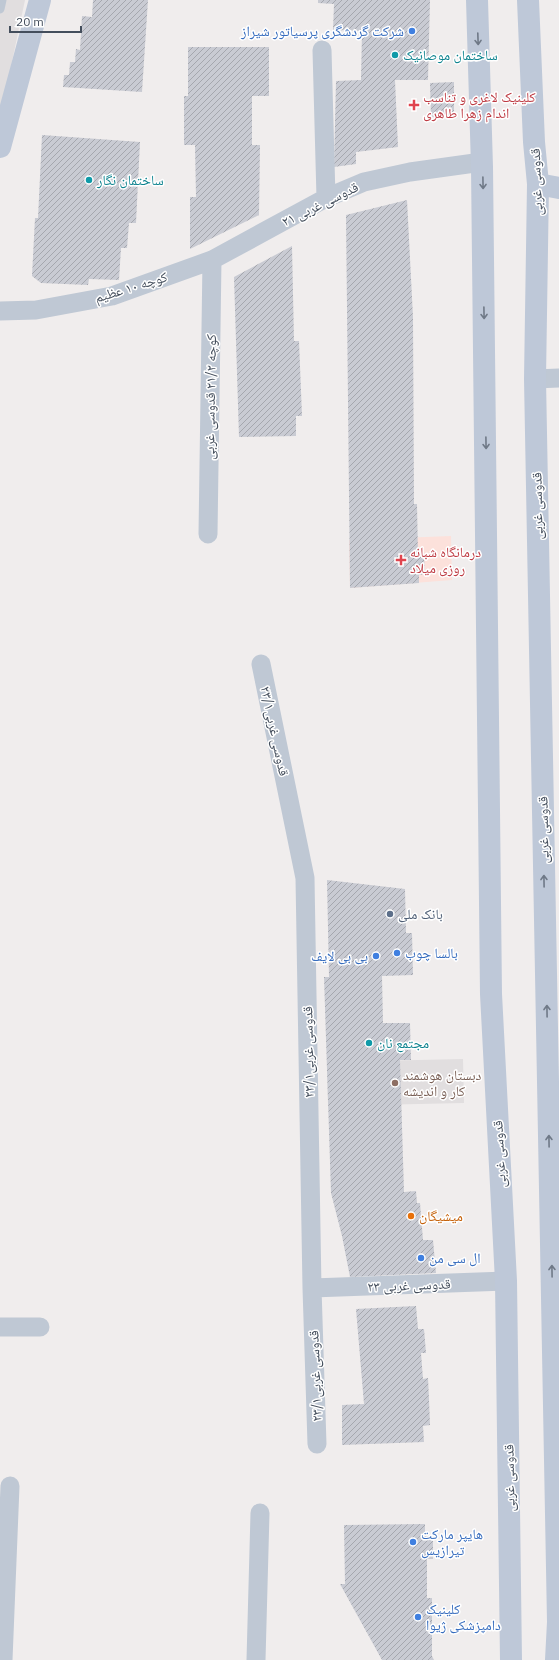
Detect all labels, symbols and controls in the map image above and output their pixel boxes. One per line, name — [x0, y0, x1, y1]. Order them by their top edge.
scale bar — [10, 8, 81, 34]
text: 20 m — [16, 14, 44, 29]
place label: شرکت گردشگری پرسیاتور شیراز — [240, 22, 404, 40]
marker: شرکت گردشگری پرسیاتور شیراز — [407, 26, 417, 36]
one-way arrow — [475, 32, 482, 45]
place label: ساختمان موصانیک — [403, 46, 498, 64]
marker: ساختمان موصانیک — [390, 50, 400, 60]
place label: کلینیک لاغری و تناسب اندام زهرا طاهری — [423, 88, 536, 123]
marker: کلینیک لاغری و تناسب اندام زهرا طاهری — [408, 99, 420, 111]
street label: قدوسی غربی — [526, 148, 546, 216]
place label: ساختمان نگار — [96, 171, 164, 189]
marker: ساختمان نگار — [84, 175, 94, 185]
one-way arrow — [479, 176, 487, 189]
street label: ۲۱ قدوسی غربی — [279, 178, 361, 230]
street label: کوچه ۱۰ عظیم — [92, 267, 170, 308]
one-way arrow — [480, 306, 488, 319]
street label: کوچه ۲۱/۲ قدوسی غربی — [200, 334, 220, 460]
one-way arrow — [482, 436, 490, 449]
street label: قدوسی غربی — [527, 472, 547, 540]
place label: درمانگاه شبانه روزی میلاد — [410, 543, 481, 577]
marker: درمانگاه شبانه روزی میلاد — [395, 554, 407, 566]
street label: قدوسی غربی۲۳/۱ — [257, 684, 293, 778]
street label: قدوسی غربی — [533, 796, 553, 864]
one-way arrow — [540, 875, 548, 888]
place label: بانک ملی — [398, 905, 443, 923]
marker: بانک ملی — [385, 909, 395, 919]
place label: بالسا چوب — [405, 944, 458, 962]
place label: بی بی لایف — [311, 947, 368, 965]
marker: بالسا چوب — [392, 948, 402, 958]
marker: بی بی لایف — [371, 951, 381, 961]
one-way arrow — [543, 1005, 550, 1018]
street label: قدوسی غربی۲۳/۱ — [298, 1006, 318, 1098]
place label: مجتمع نان — [377, 1034, 429, 1053]
marker: مجتمع نان — [364, 1038, 374, 1048]
place label: دبستان هوشمند کار و اندیشه — [403, 1066, 482, 1100]
marker: دبستان هوشمند کار و اندیشه — [390, 1078, 400, 1088]
street label: قدوسی غربی — [488, 1120, 510, 1188]
one-way arrow — [545, 1135, 553, 1148]
place label: میشیگان — [419, 1207, 463, 1225]
marker: میشیگان — [406, 1211, 416, 1221]
place label: ال سی من — [429, 1249, 481, 1267]
marker: ال سی من — [416, 1253, 426, 1263]
one-way arrow — [548, 1265, 556, 1278]
street label: ۲۳ قدوسی غربی — [367, 1275, 451, 1295]
street label: قدوسی غربی۲۳/۱ — [304, 1330, 326, 1422]
street label: قدوسی غربی — [499, 1444, 519, 1512]
place label: هایپر مارکت تیرازیس — [421, 1525, 483, 1559]
marker: هایپر مارکت تیرازیس — [408, 1537, 418, 1547]
place label: کلینیک دامپزشکی ژیوا — [426, 1600, 501, 1634]
marker: کلینیک دامپزشکی ژیوا — [413, 1612, 423, 1622]

